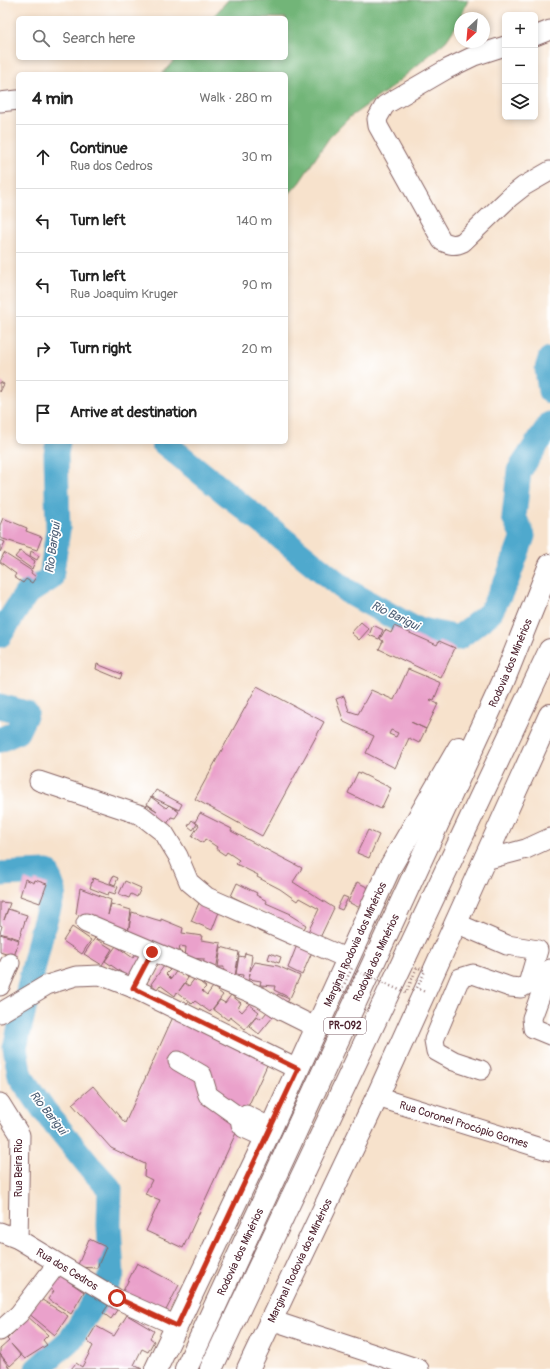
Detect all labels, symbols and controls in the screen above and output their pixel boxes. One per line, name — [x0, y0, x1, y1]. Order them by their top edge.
north arrow — [454, 12, 490, 48]
map controls — [502, 12, 538, 120]
button: + — [502, 12, 538, 48]
search box — [16, 16, 288, 60]
icon: search — [30, 27, 52, 49]
text: Search here — [62, 29, 135, 48]
button: − — [502, 48, 538, 84]
button: layers — [502, 84, 538, 120]
text: 4 min — [32, 88, 73, 109]
text: Walk · 280 m — [199, 90, 272, 106]
text: Continue — [70, 139, 128, 158]
icon: ahead — [32, 146, 54, 168]
text: 30 m — [242, 149, 272, 165]
text: Rua dos Cedros — [70, 158, 153, 174]
icon: left — [32, 210, 54, 232]
text: Turn left — [70, 211, 126, 230]
text: 140 m — [236, 213, 272, 229]
text: Turn left — [70, 267, 126, 286]
icon: left — [32, 274, 54, 296]
text: 90 m — [242, 277, 272, 293]
text: Rua Joaquim Kruger — [70, 286, 178, 302]
icon: right — [32, 338, 54, 360]
text: Turn right — [70, 339, 131, 358]
text: 20 m — [241, 341, 272, 357]
icon: arrive — [32, 402, 54, 424]
text: Arrive at destination — [70, 403, 197, 422]
water label: Rio Barigui — [42, 520, 64, 574]
water label: Rio Barigui — [369, 598, 423, 635]
street label: Rodovia dos Minérios — [486, 617, 534, 709]
street label: Marginal Rodovia dos Minérios — [319, 880, 389, 1008]
street label: Rodovia dos Minérios — [350, 911, 402, 1003]
route end — [143, 943, 161, 961]
road number: PR-092 — [324, 1018, 366, 1034]
water label: Rio Barigui — [26, 1088, 71, 1139]
street label: Rua Coronel Procópio Gomes — [398, 1098, 530, 1150]
street label: Rua Beira Rio — [12, 1139, 25, 1197]
street label: Marginal Rodovia dos Minérios — [264, 1196, 334, 1325]
street label: Rodovia dos Minérios — [214, 1206, 266, 1298]
street label: Rua dos Cedros — [34, 1245, 101, 1293]
route start — [108, 1289, 126, 1307]

